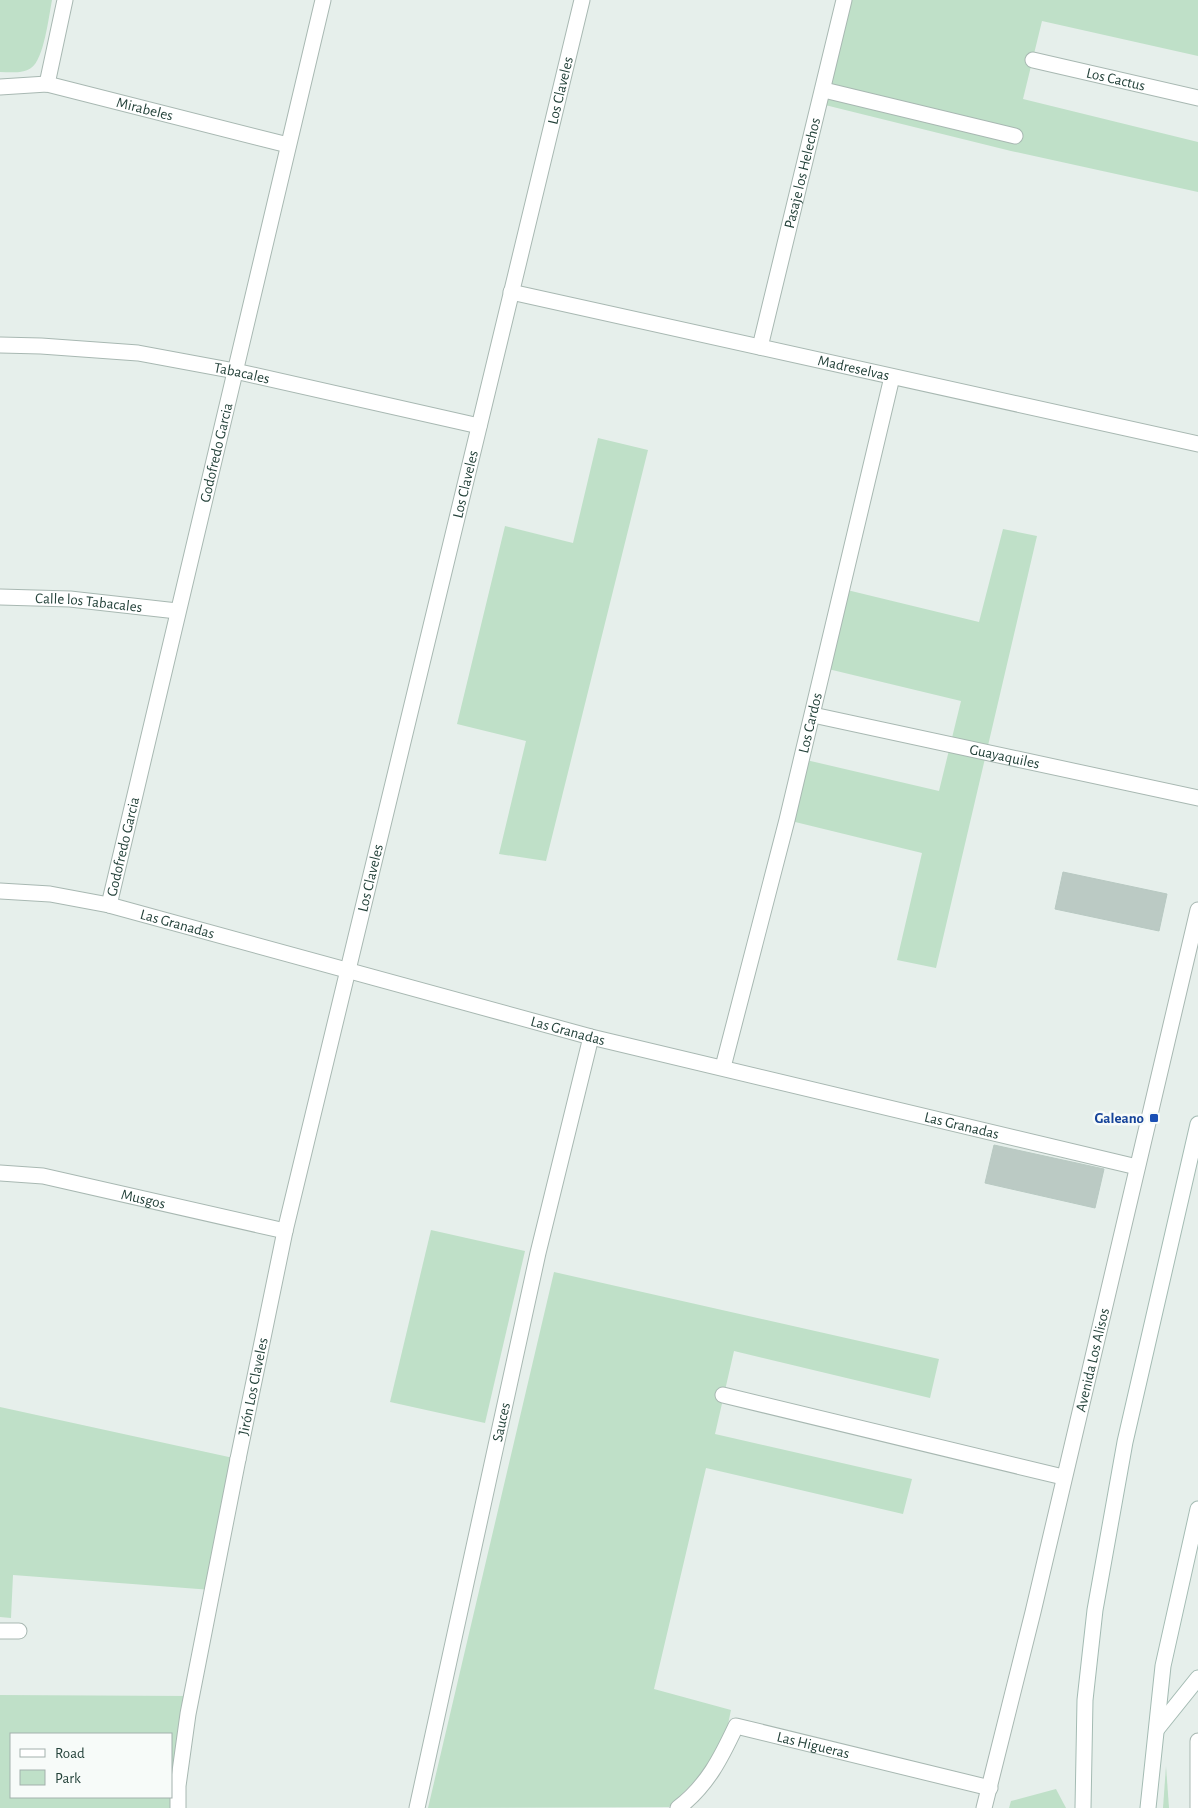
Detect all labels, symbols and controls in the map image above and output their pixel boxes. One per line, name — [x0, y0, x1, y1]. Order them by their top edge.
street label: Los Claveles — [545, 55, 576, 126]
street label: Los Cactus — [1085, 65, 1147, 93]
street label: Mirabeles — [115, 94, 175, 123]
street label: Pasaje los Helechos — [781, 116, 823, 230]
street label: Madreselvas — [816, 353, 891, 383]
street label: Tabacales — [213, 360, 271, 386]
street label: Godofredo Garcia — [197, 401, 235, 504]
street label: Los Claveles — [450, 449, 481, 520]
street label: Calle los Tabacales — [35, 591, 143, 615]
street label: Los Cardos — [796, 691, 824, 755]
street label: Guayaquiles — [968, 741, 1041, 771]
street label: Godofredo Garcia — [104, 795, 142, 898]
street label: Los Claveles — [355, 843, 386, 913]
street label: Las Granadas — [139, 906, 216, 941]
street label: Las Granadas — [529, 1013, 607, 1048]
street label: Las Granadas — [923, 1109, 1001, 1141]
place label: Galeano — [1094, 1111, 1144, 1126]
marker: Galeano — [1148, 1112, 1160, 1124]
street label: Musgos — [120, 1187, 167, 1211]
street label: Avenida Los Alisos — [1073, 1307, 1112, 1413]
street label: Jirón Los Claveles — [236, 1336, 270, 1437]
street label: Sauces — [490, 1401, 513, 1443]
street label: Las Higueras — [775, 1729, 851, 1761]
legend — [10, 1733, 172, 1798]
text: Road — [55, 1746, 85, 1761]
text: Park — [55, 1771, 81, 1786]

